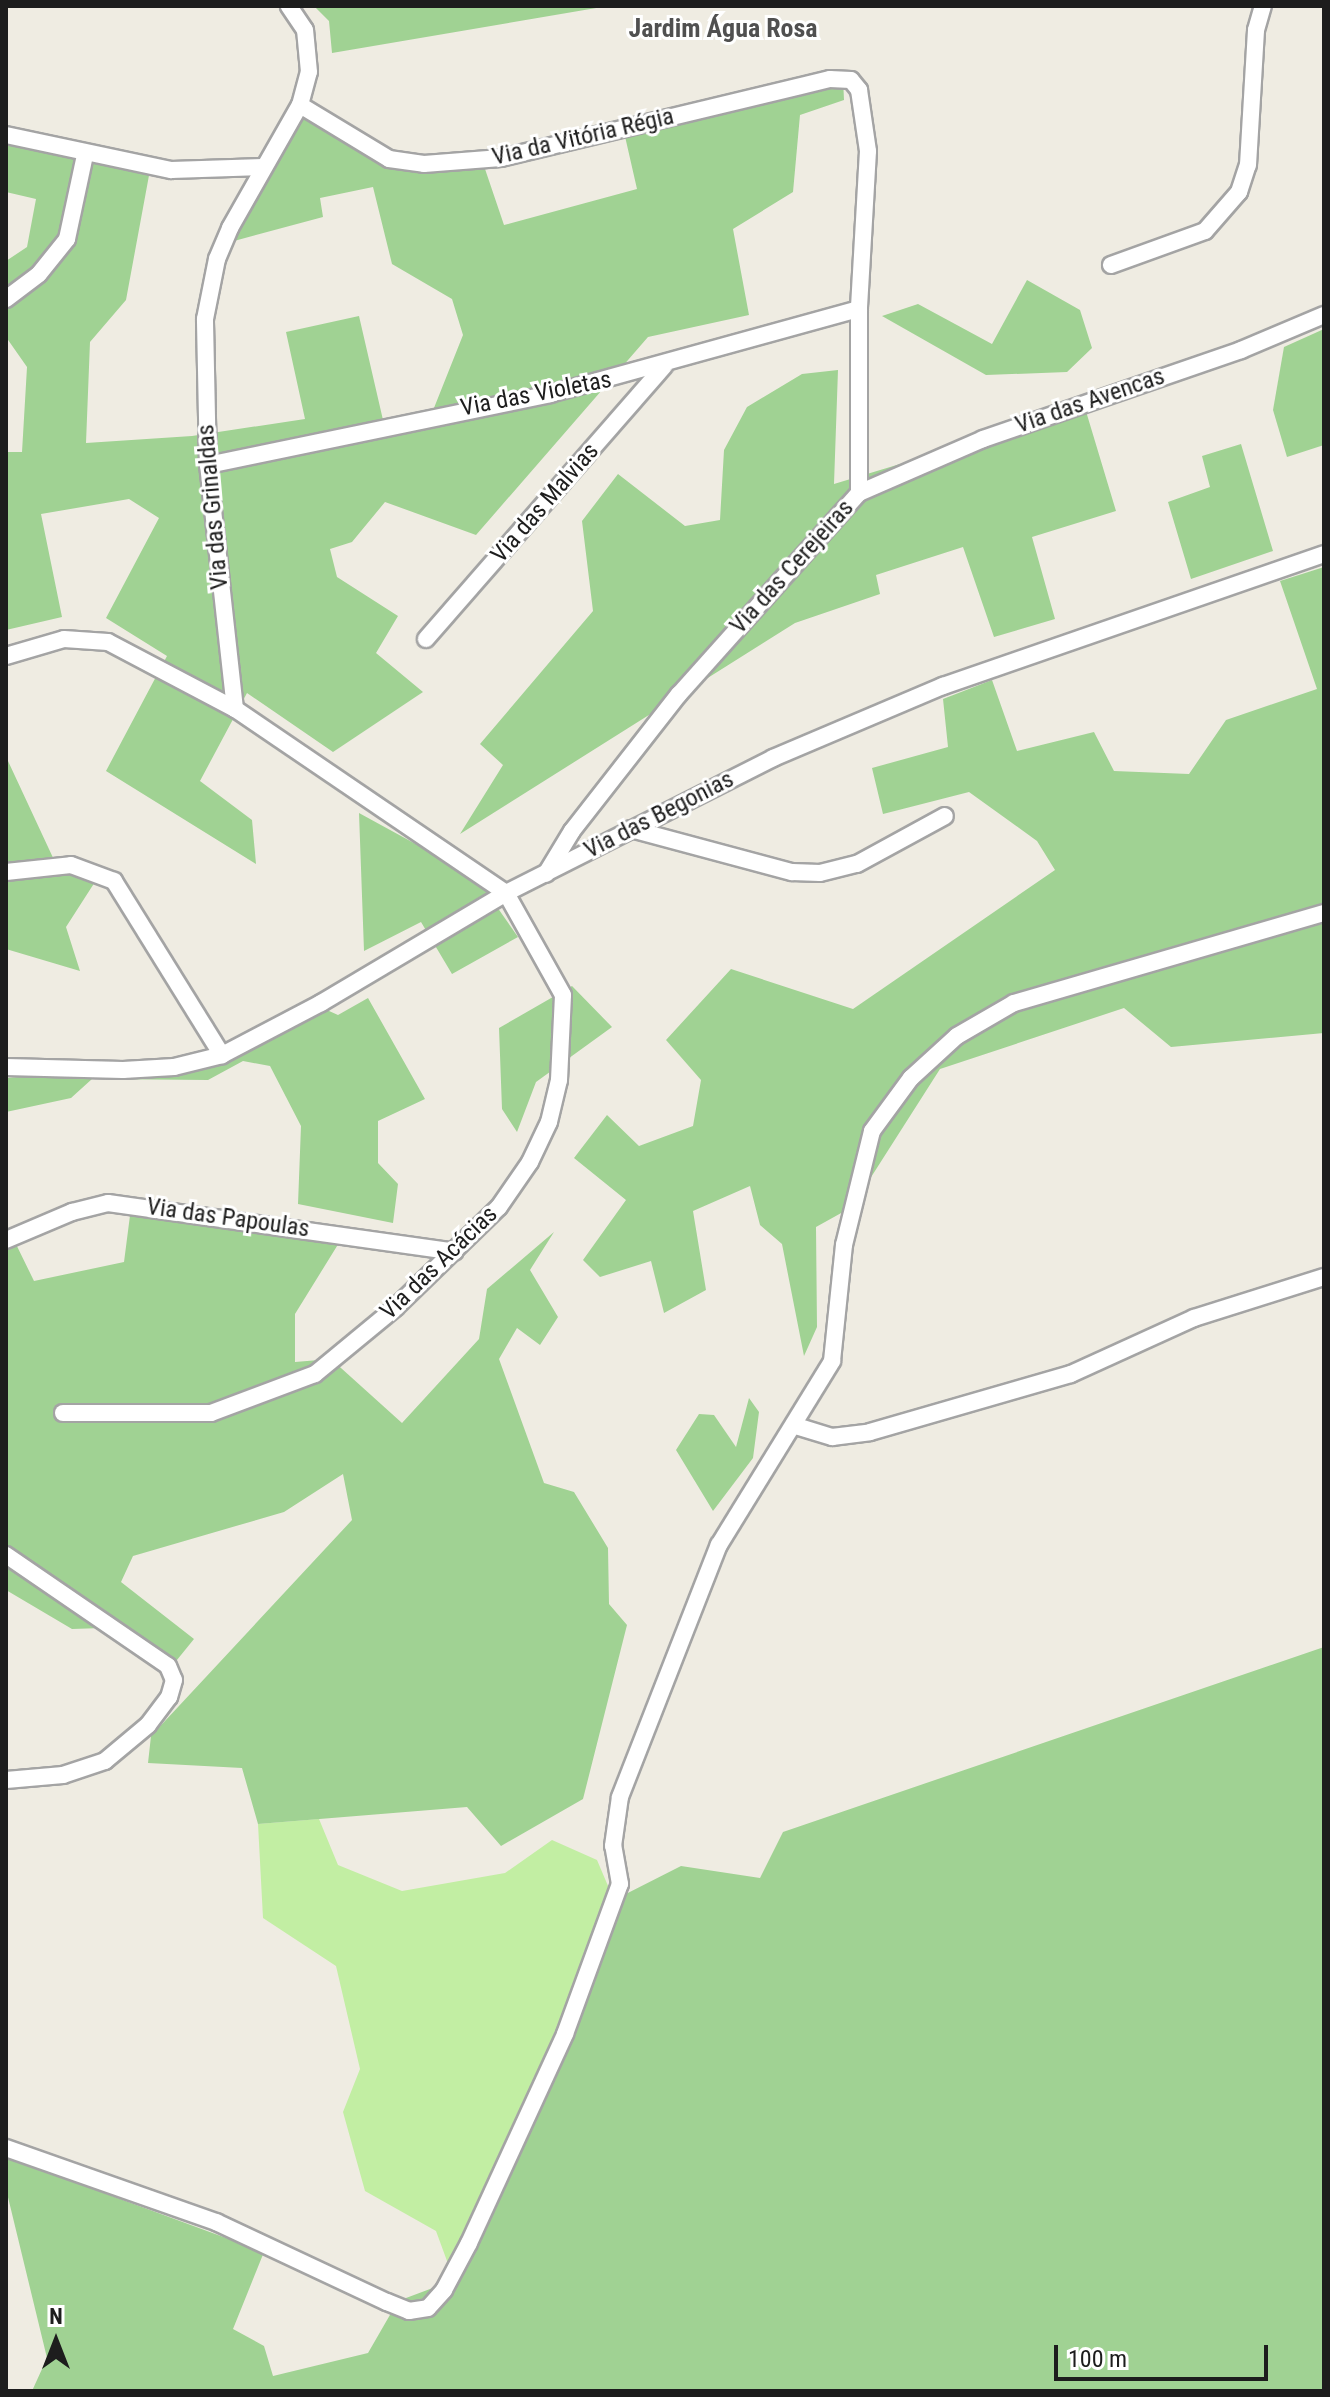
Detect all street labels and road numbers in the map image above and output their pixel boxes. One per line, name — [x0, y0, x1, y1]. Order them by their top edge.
street label: Via da Vitória Régia — [489, 102, 677, 172]
street label: Via das Avencas — [1012, 362, 1168, 440]
street label: Via das Violetas — [458, 365, 614, 423]
street label: Via das Grinaldas — [191, 423, 235, 591]
street label: Via das Malvias — [485, 437, 605, 569]
street label: Via das Cerejeiras — [724, 494, 860, 640]
street label: Via das Begonias — [580, 765, 738, 865]
street label: Via das Papoulas — [145, 1192, 311, 1244]
street label: Via das Acácias — [375, 1200, 503, 1326]

